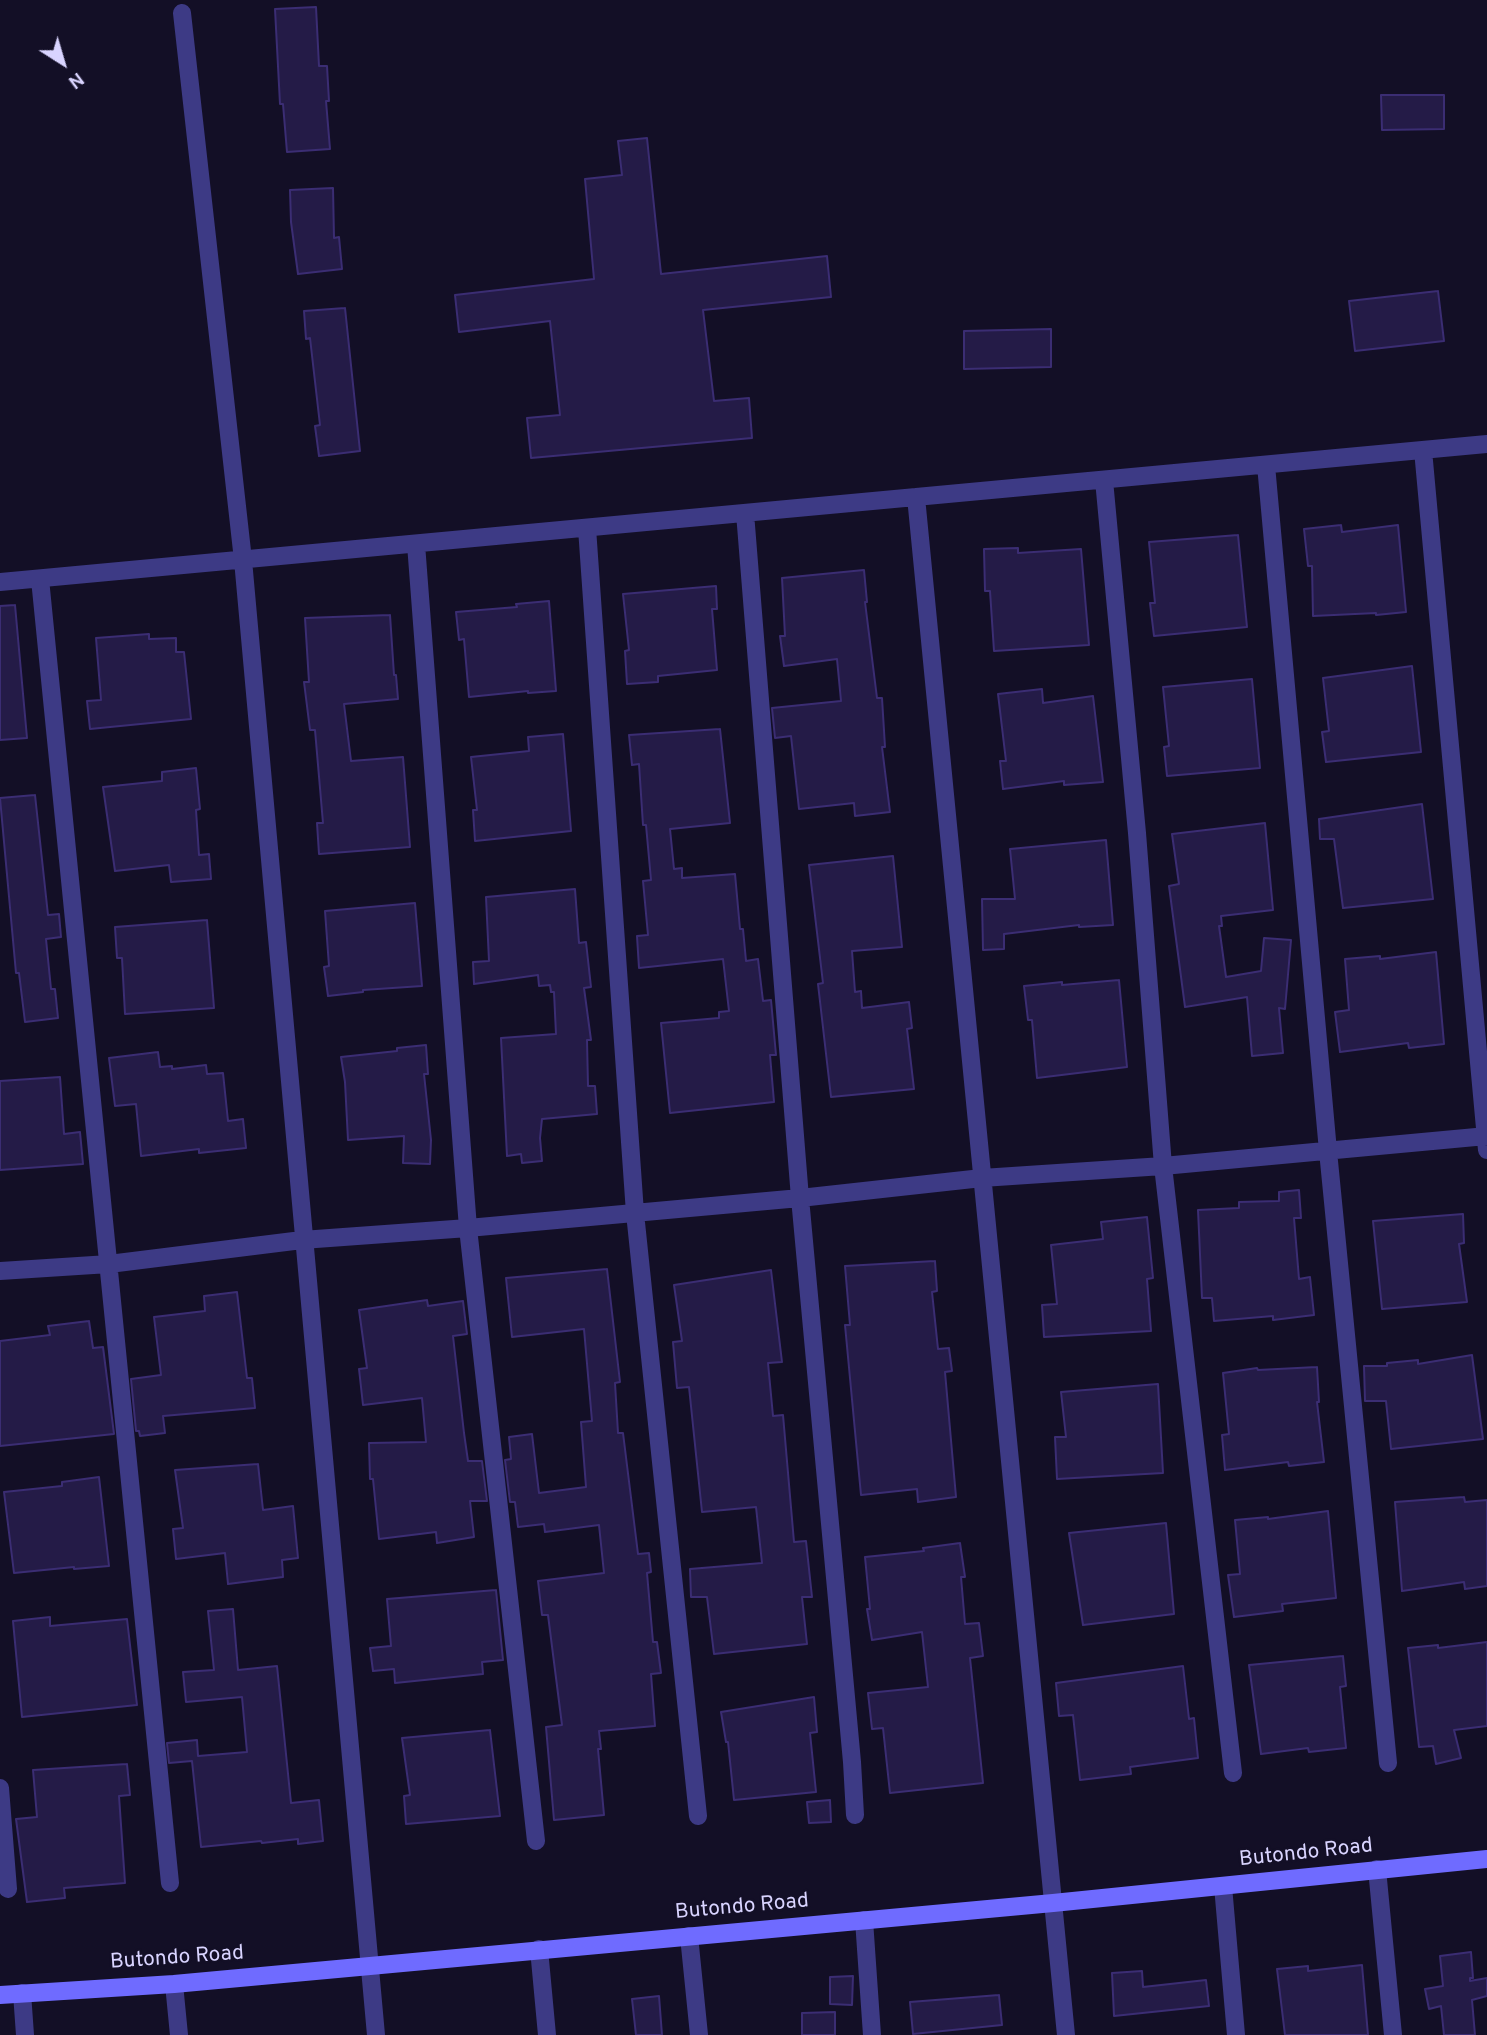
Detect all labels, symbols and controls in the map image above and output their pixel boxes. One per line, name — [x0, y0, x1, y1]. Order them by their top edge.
north arrow — [28, 28, 98, 98]
text: N — [63, 66, 88, 93]
street label: Butondo Road — [1238, 1834, 1374, 1874]
street label: Butondo Road — [674, 1890, 810, 1926]
street label: Butondo Road — [109, 1942, 245, 1976]

